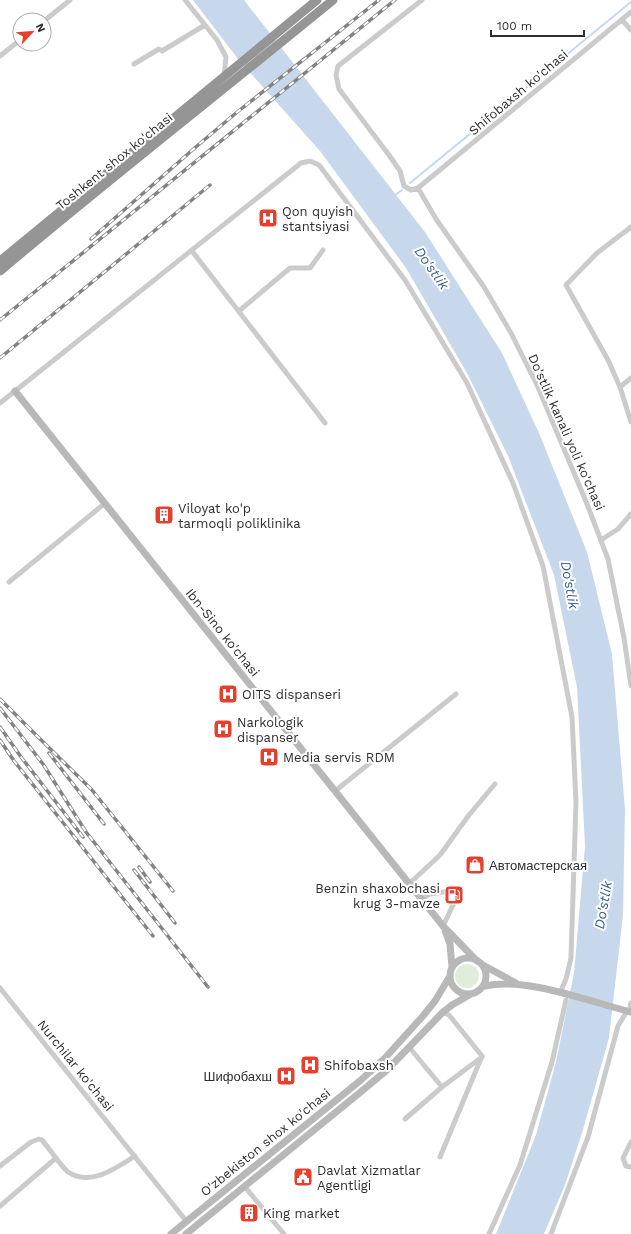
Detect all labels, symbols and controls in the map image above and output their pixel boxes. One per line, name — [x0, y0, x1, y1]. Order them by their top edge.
north arrow — [12, 12, 52, 52]
scale bar — [491, 12, 584, 38]
text: 100 m — [497, 19, 532, 33]
text: N — [33, 21, 48, 34]
street label: Shifobaxsh ko'chasi — [466, 47, 571, 138]
street label: Toshkent shox ko'chasi — [53, 110, 176, 213]
place label: Qon quyish stantsiyasi — [282, 204, 353, 234]
hospital icon: Qon quyish stantsiyasi — [257, 207, 279, 229]
water label: Do'stlik — [411, 243, 453, 293]
street label: Do'stlik kanali yoli ko'chasi — [525, 352, 608, 513]
place label: Viloyat ko'p tarmoqli poliklinika — [178, 501, 301, 531]
building icon: Viloyat ko'p tarmoqli poliklinika — [153, 504, 175, 526]
water label: Do'stlik — [558, 560, 582, 611]
street label: Ibn-Sino ko'chasi — [183, 585, 263, 679]
hospital icon: OITS dispanseri — [217, 683, 239, 705]
place label: OITS dispanseri — [242, 687, 341, 702]
place label: Narkologik dispanser — [237, 715, 304, 745]
hospital icon: Narkologik dispanser — [212, 718, 234, 740]
hospital icon: Media servis RDM — [258, 746, 280, 768]
place label: Media servis RDM — [283, 750, 395, 765]
shop icon: Автомастерская — [464, 854, 486, 876]
place label: Автомастерская — [489, 858, 587, 873]
water label: Do'stlik — [591, 879, 615, 930]
place label: Benzin shaxobchasi krug 3-mavze — [315, 881, 440, 911]
fuel station icon: Benzin shaxobchasi krug 3-mavze — [443, 884, 465, 906]
street label: Nurchilar ko'chasi — [34, 1017, 117, 1114]
hospital icon: Shifobaxsh — [299, 1054, 321, 1076]
place label: Shifobaxsh — [324, 1058, 394, 1073]
hospital icon: Шифобахш — [275, 1065, 297, 1087]
place label: Шифобахш — [204, 1069, 272, 1084]
street label: O'zbekiston shox ko'chasi — [197, 1085, 333, 1199]
place label: Davlat Xizmatlar Agentligi — [317, 1163, 421, 1193]
public building icon: Davlat Xizmatlar Agentligi — [292, 1166, 314, 1188]
building icon: King market — [238, 1202, 260, 1224]
place label: King market — [263, 1206, 340, 1221]

